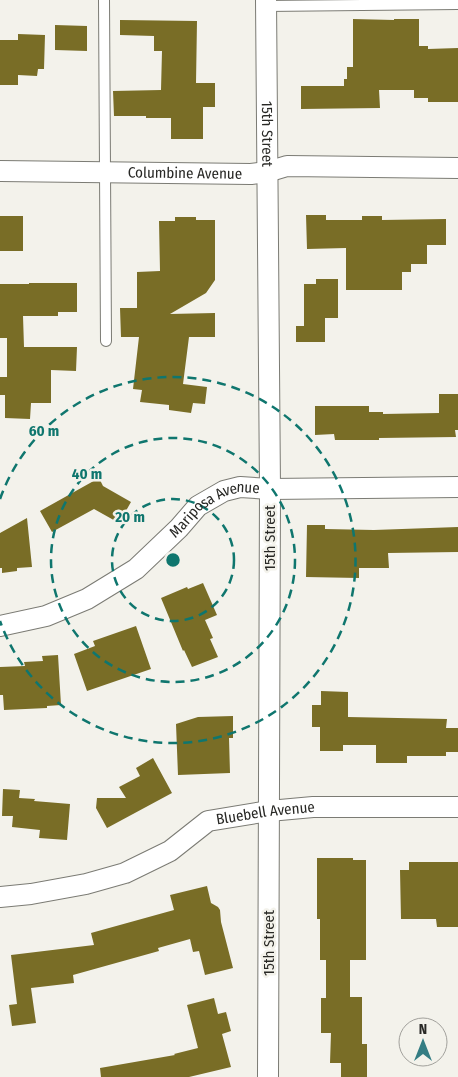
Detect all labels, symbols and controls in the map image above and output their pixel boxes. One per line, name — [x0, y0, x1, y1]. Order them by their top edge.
street label: 15th Street — [258, 101, 276, 167]
street label: Columbine Avenue — [128, 164, 242, 183]
text: 60 m — [29, 422, 59, 440]
text: 40 m — [72, 465, 102, 483]
street label: Mariposa Avenue — [166, 478, 260, 541]
street label: 15th Street — [261, 505, 279, 571]
text: 20 m — [114, 508, 145, 526]
centre of rings — [164, 551, 182, 569]
street label: Bluebell Avenue — [215, 798, 315, 829]
street label: 15th Street — [260, 910, 278, 976]
north arrow — [398, 1017, 448, 1067]
text: N — [419, 1021, 427, 1038]

